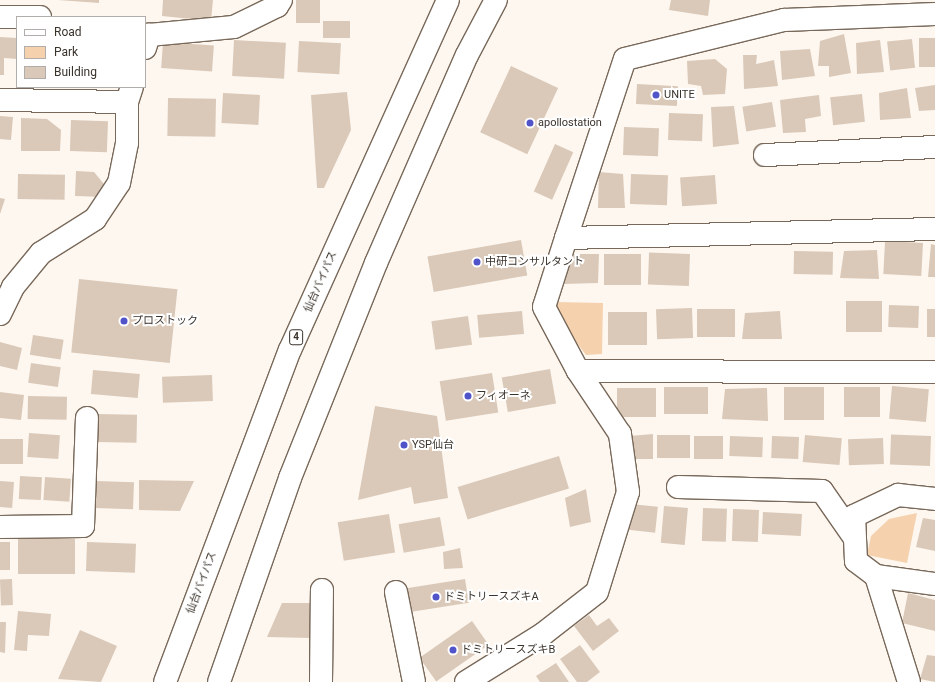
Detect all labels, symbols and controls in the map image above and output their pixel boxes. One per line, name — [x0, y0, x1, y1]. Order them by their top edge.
legend — [16, 16, 146, 88]
text: Road — [54, 25, 82, 39]
text: Park — [54, 45, 78, 59]
text: Building — [54, 65, 97, 79]
place label: UNITE — [664, 88, 695, 102]
marker: UNITE — [651, 90, 661, 100]
place label: apollostation — [538, 116, 602, 130]
marker: apollostation — [525, 118, 535, 128]
street label: 仙台バイパス — [302, 249, 340, 315]
place label: 中研コンサルタント — [485, 255, 584, 269]
marker: 中研コンサルタント — [472, 257, 482, 267]
place label: プロストック — [132, 314, 198, 328]
marker: プロストック — [119, 316, 129, 326]
road number: 4 — [289, 329, 303, 345]
place label: フィオーネ — [476, 389, 531, 403]
marker: フィオーネ — [463, 391, 473, 401]
place label: YSP仙台 — [412, 438, 454, 452]
marker: YSP仙台 — [399, 440, 409, 450]
street label: 仙台バイパス — [184, 550, 220, 616]
place label: ドミトリースズキA — [444, 590, 539, 604]
marker: ドミトリースズキA — [431, 592, 441, 602]
place label: ドミトリースズキB — [461, 643, 556, 657]
marker: ドミトリースズキB — [448, 645, 458, 655]

